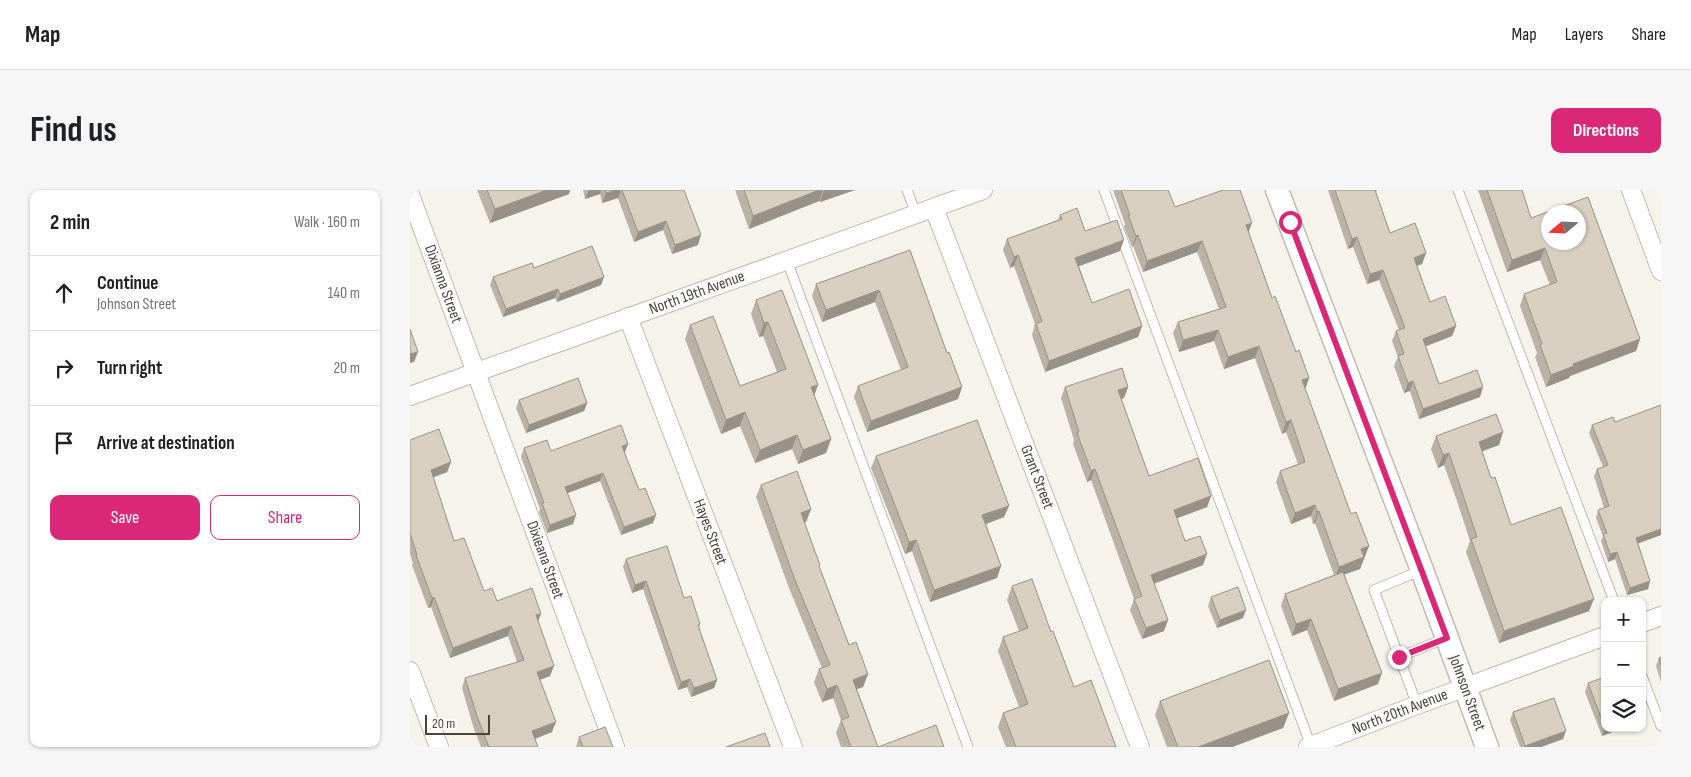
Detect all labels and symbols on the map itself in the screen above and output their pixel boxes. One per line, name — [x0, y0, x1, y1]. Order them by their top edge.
north arrow — [1541, 205, 1586, 250]
route start — [1279, 211, 1302, 234]
street label: Dixianna Street — [420, 242, 466, 326]
street label: North 19th Avenue — [647, 267, 747, 319]
street label: Grant Street — [1016, 442, 1058, 512]
street label: Hayes Street — [689, 497, 731, 568]
street label: Dixieana Street — [522, 518, 568, 602]
route end — [1388, 646, 1411, 669]
street label: Johnson Street — [1444, 652, 1490, 734]
street label: North 20th Avenue — [1349, 685, 1451, 739]
scale bar — [425, 712, 490, 735]

